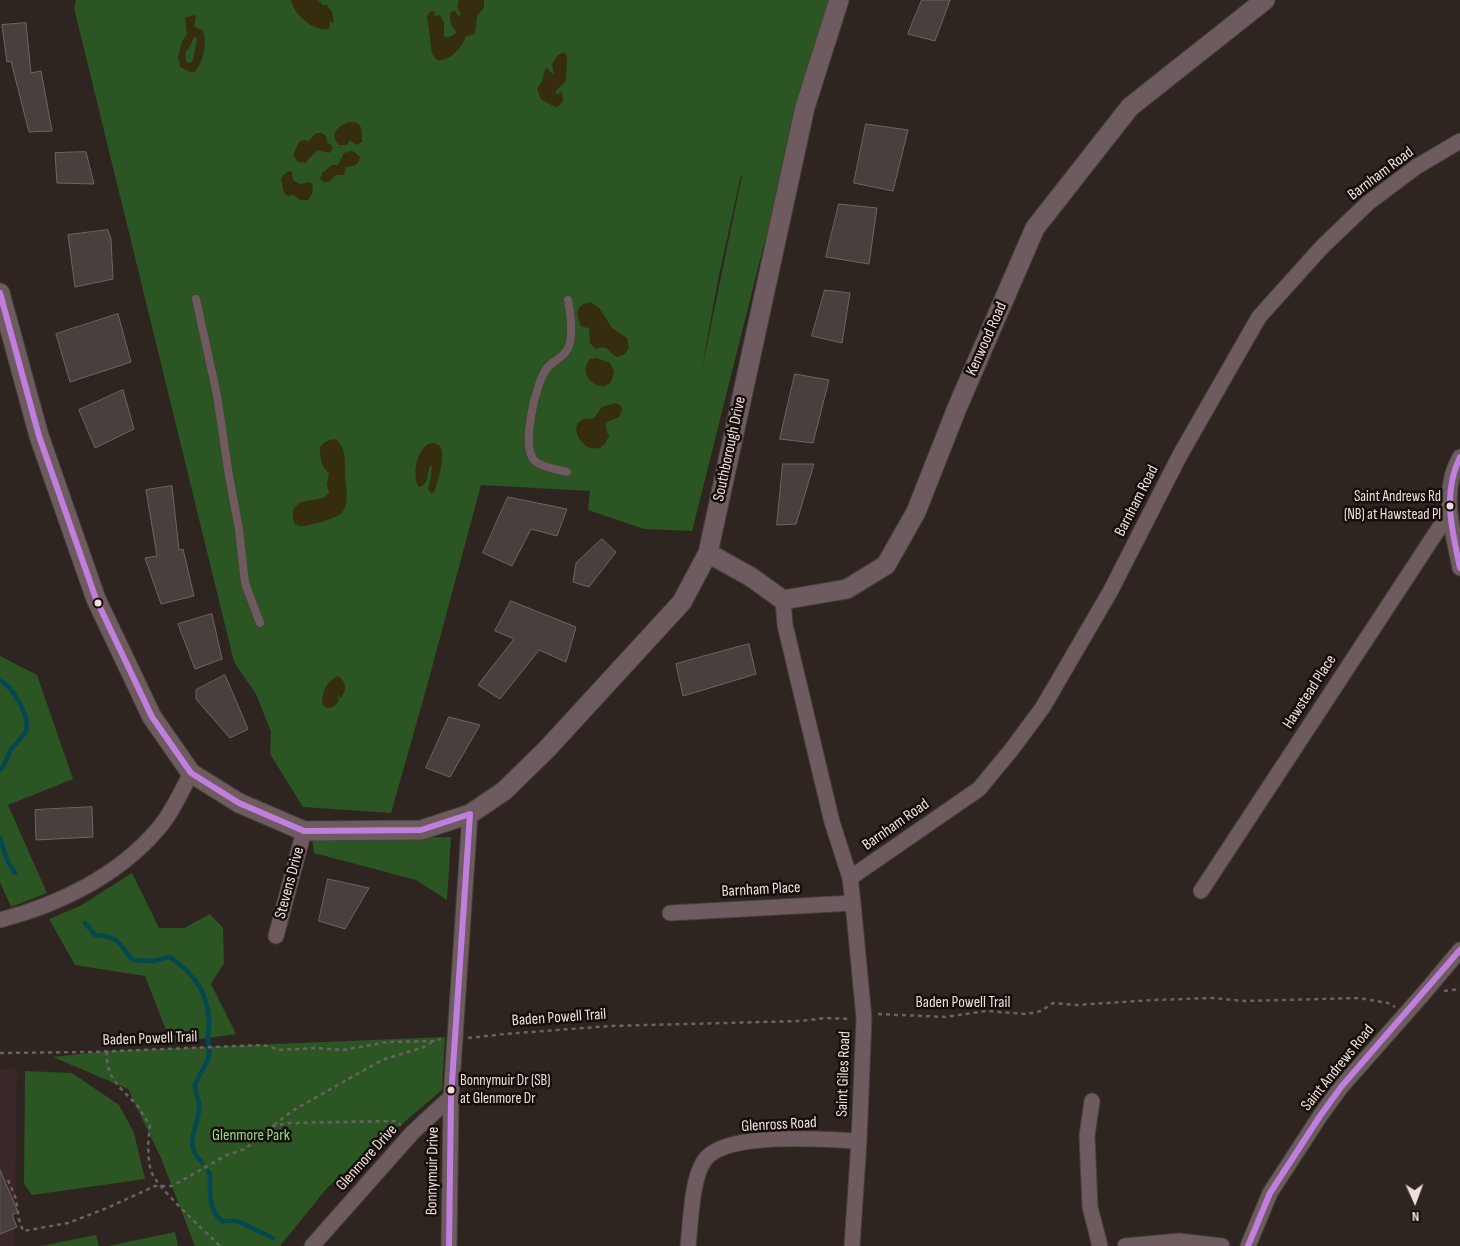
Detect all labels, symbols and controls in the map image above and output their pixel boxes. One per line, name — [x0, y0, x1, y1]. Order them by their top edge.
street label: Barnham Road — [1344, 143, 1418, 205]
street label: Kenwood Road — [962, 299, 1012, 379]
street label: Southborough Drive — [710, 395, 750, 503]
street label: Barnham Road — [1111, 462, 1163, 540]
place label: Saint Andrews Rd (NB) at Hawstead Pl — [1344, 488, 1441, 523]
marker: Saint Andrews Rd (NB) at Hawstead Pl — [1445, 501, 1455, 511]
unlabelled marker — [93, 598, 103, 608]
street label: Hawstead Place — [1279, 651, 1341, 733]
street label: Barnham Road — [859, 795, 933, 855]
street label: Stevens Drive — [271, 845, 309, 921]
street label: Barnham Place — [721, 878, 801, 902]
street label: Baden Powell Trail — [916, 993, 1010, 1013]
street label: Baden Powell Trail — [511, 1005, 607, 1031]
street label: Saint Andrews Road — [1297, 1021, 1379, 1115]
street label: Baden Powell Trail — [102, 1028, 198, 1050]
street label: Saint Giles Road — [833, 1031, 855, 1117]
place label: Bonnymuir Dr (SB) at Glenmore Dr — [460, 1072, 551, 1107]
marker: Bonnymuir Dr (SB) at Glenmore Dr — [446, 1085, 456, 1095]
street label: Glenross Road — [741, 1113, 817, 1137]
street label: Glenmore Drive — [332, 1121, 402, 1195]
park label: Glenmore Park — [212, 1126, 290, 1146]
street label: Bonnymuir Drive — [423, 1127, 443, 1215]
north arrow — [1390, 1176, 1440, 1226]
text: N — [1412, 1208, 1420, 1225]

